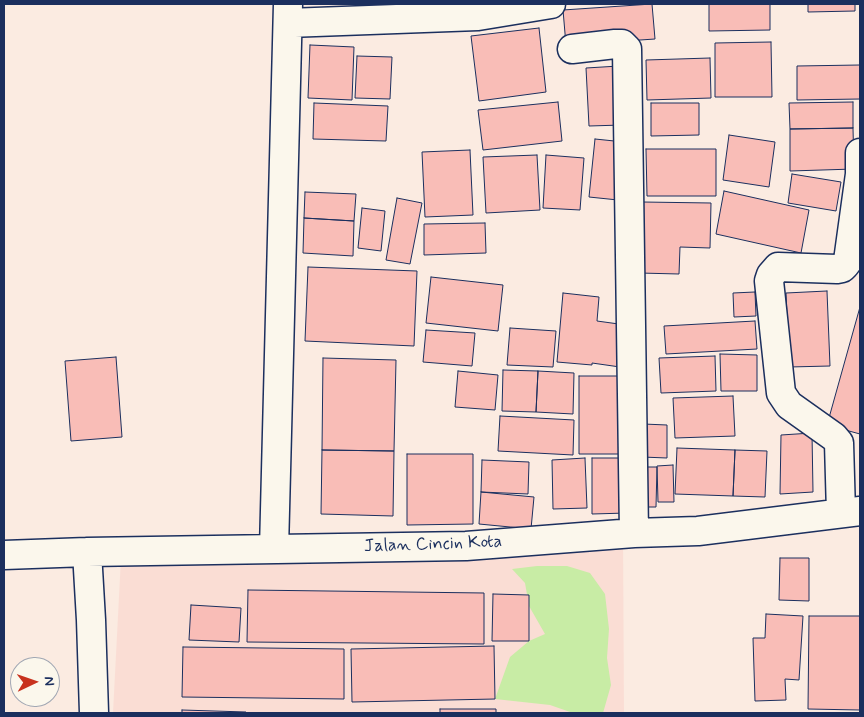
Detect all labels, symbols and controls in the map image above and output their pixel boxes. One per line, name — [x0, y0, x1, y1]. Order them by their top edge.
street label: Jalan Cincin Kota — [364, 532, 502, 558]
north arrow — [10, 657, 60, 707]
text: N — [40, 676, 58, 686]

